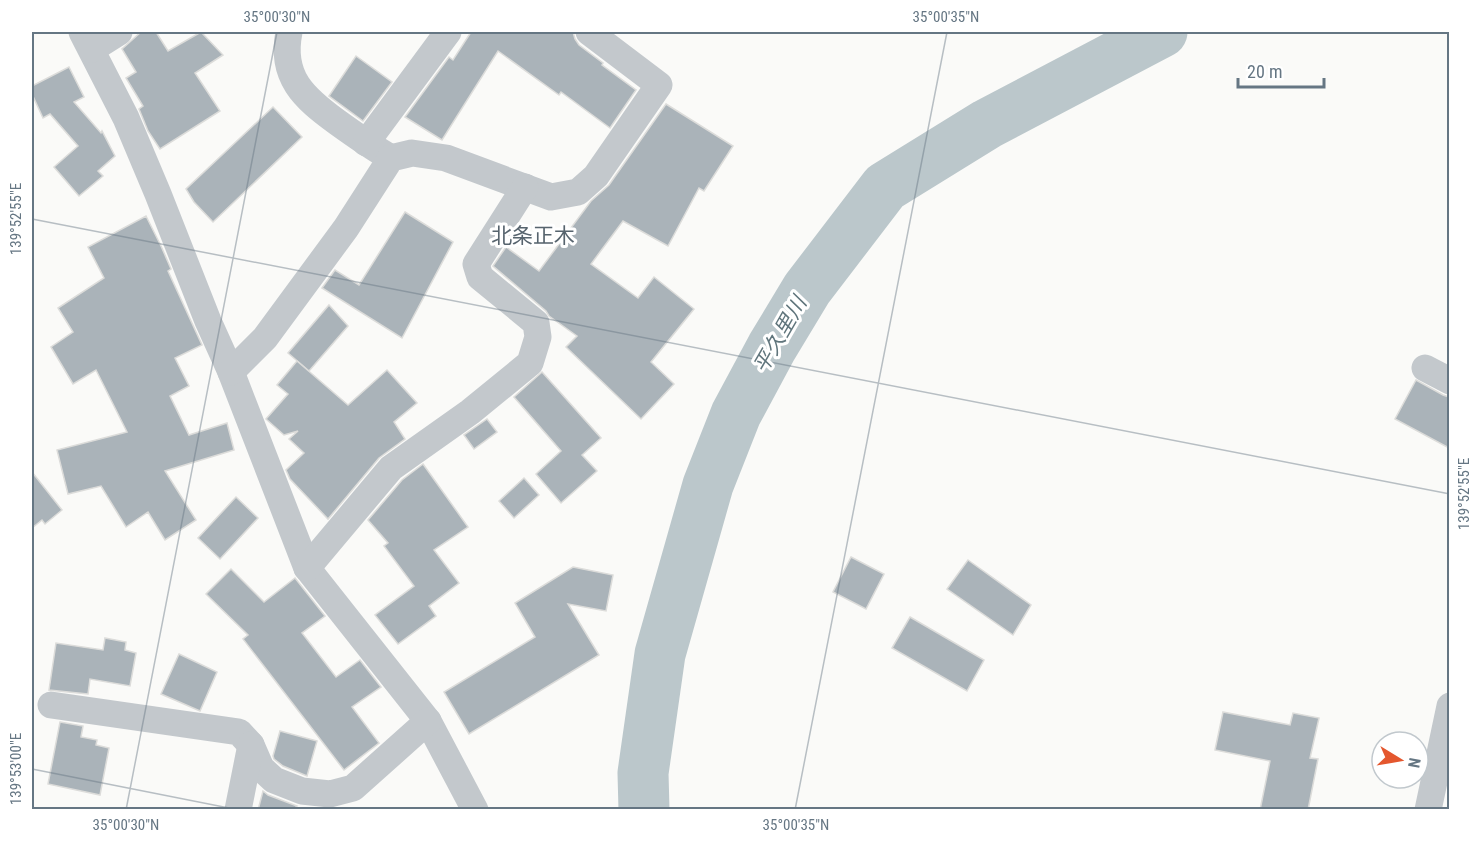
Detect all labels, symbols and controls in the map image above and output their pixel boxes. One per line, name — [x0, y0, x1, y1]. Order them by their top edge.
text: 35°00'30"N — [244, 8, 310, 26]
text: 35°00'35"N — [913, 8, 979, 26]
scale bar — [1238, 51, 1324, 89]
text: 20 m — [1247, 61, 1282, 82]
text: 139°52'55"E — [7, 183, 25, 255]
district label: 北条正木 — [491, 224, 575, 248]
water label: 平久里川 — [749, 291, 812, 377]
text: 139°52'55"E — [1455, 458, 1473, 530]
north arrow — [1370, 730, 1430, 790]
text: 139°53'00"E — [7, 733, 25, 805]
text: N — [1404, 756, 1424, 769]
text: 35°00'30"N — [93, 816, 159, 834]
text: 35°00'35"N — [763, 816, 829, 834]

